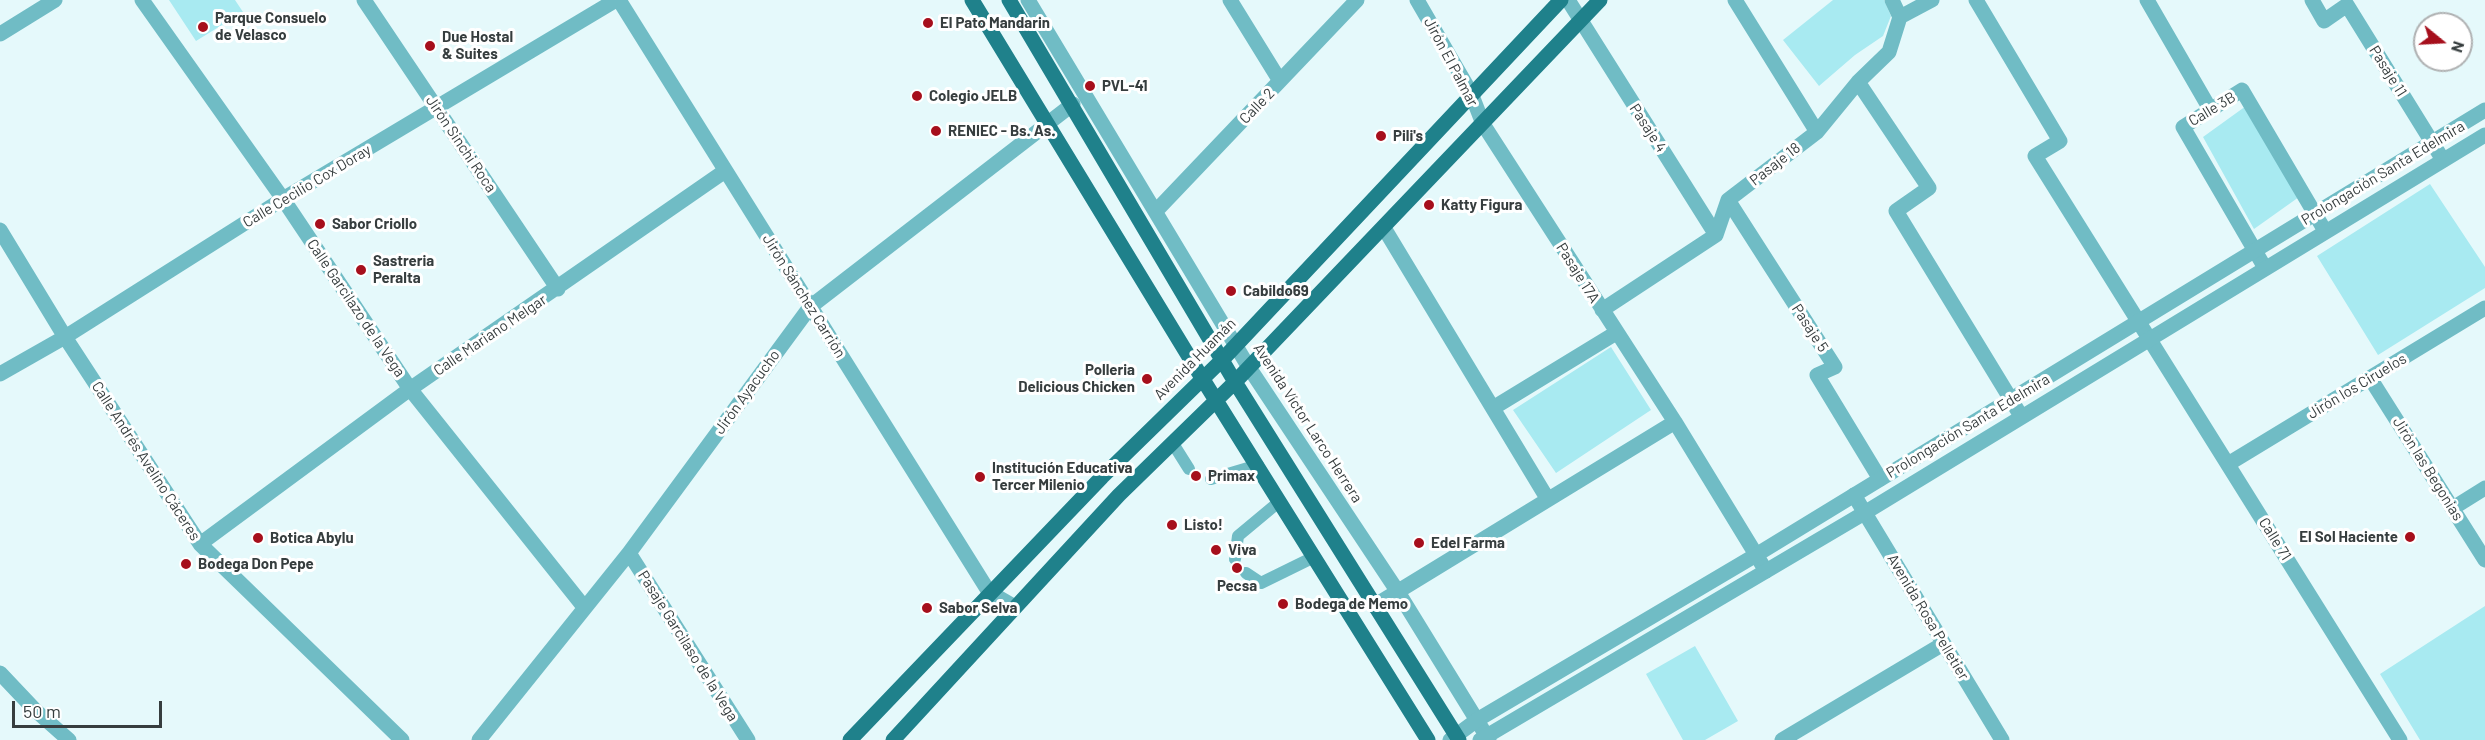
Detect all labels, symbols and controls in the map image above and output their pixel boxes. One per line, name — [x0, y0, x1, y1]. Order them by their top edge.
place label: Parque Consuelo de Velasco — [215, 9, 327, 44]
north arrow — [2413, 12, 2473, 72]
place label: El Pato Mandarin — [940, 14, 1050, 32]
street label: Jirón El Palmar — [1420, 15, 1482, 109]
marker: El Pato Mandarin — [921, 16, 935, 30]
marker: Parque Consuelo de Velasco — [196, 20, 210, 34]
place label: Due Hostal & Suites — [442, 28, 513, 63]
marker: Due Hostal & Suites — [423, 39, 437, 53]
text: N — [2448, 39, 2469, 55]
street label: Pasaje 11 — [2365, 42, 2411, 100]
place label: PVL-41 — [1102, 77, 1148, 95]
marker: PVL-41 — [1083, 79, 1097, 93]
street label: Calle 2 — [1236, 84, 1278, 128]
place label: Colegio JELB — [929, 87, 1017, 105]
street label: Calle 3B — [2185, 88, 2239, 130]
marker: Colegio JELB — [910, 89, 924, 103]
street label: Jirón Sinchi Roca — [422, 92, 500, 196]
street label: Pasaje 4 — [1626, 100, 1670, 156]
street label: Prolongación Santa Edelmira — [2298, 117, 2468, 229]
place label: RENIEC - Bs. As. — [948, 122, 1055, 140]
marker: RENIEC - Bs. As. — [929, 124, 943, 138]
place label: Pili's — [1393, 127, 1423, 145]
marker: Pili's — [1374, 129, 1388, 143]
street label: Pasaje 18 — [1746, 139, 1804, 189]
street label: Calle Cecilio Cox Doray — [240, 141, 374, 231]
place label: Katty Figura — [1441, 196, 1522, 214]
marker: Katty Figura — [1422, 198, 1436, 212]
place label: Sabor Criollo — [332, 215, 417, 233]
marker: Sabor Criollo — [313, 217, 327, 231]
street label: Jirón Sánchez Carrión — [759, 231, 849, 361]
street label: Calle Garcilazo de la Vega — [303, 236, 409, 380]
street label: Pasaje 17A — [1552, 240, 1604, 306]
place label: Sastreria Peralta — [373, 252, 434, 287]
marker: Sastreria Peralta — [354, 263, 368, 277]
place label: Cabildo69 — [1243, 282, 1309, 300]
marker: Cabildo69 — [1224, 284, 1238, 298]
street label: Calle Mariano Melgar — [430, 291, 550, 379]
street label: Pasaje 5 — [1788, 301, 1832, 355]
street label: Avenida Huamán — [1150, 314, 1240, 404]
street label: Avenida Víctor Larco Herrera — [1250, 340, 1366, 506]
street label: Jirón Ayacucho — [710, 346, 784, 438]
street label: Jirón los Ciruelos — [2304, 349, 2410, 423]
place label: Polleria Delicious Chicken — [1018, 361, 1135, 396]
street label: Prolongación Santa Edelmira — [1883, 370, 2053, 482]
marker: Polleria Delicious Chicken — [1140, 372, 1154, 386]
street label: Calle Andrés Avelino Cáceres — [88, 378, 204, 544]
street label: Jirón las Begonias — [2389, 414, 2467, 524]
place label: Institución Educativa Tercer Milenio — [992, 459, 1132, 494]
place label: Primax — [1208, 467, 1255, 485]
marker: Primax — [1189, 469, 1203, 483]
marker: Institución Educativa Tercer Milenio — [973, 470, 987, 484]
street label: Calle 71 — [2255, 514, 2295, 564]
place label: Listo! — [1184, 516, 1223, 534]
marker: Listo! — [1165, 518, 1179, 532]
place label: El Sol Haciente — [2299, 528, 2398, 546]
place label: Botica Abylu — [270, 529, 354, 547]
marker: El Sol Haciente — [2403, 530, 2417, 544]
marker: Botica Abylu — [251, 531, 265, 545]
place label: Edel Farma — [1431, 534, 1505, 552]
marker: Edel Farma — [1412, 536, 1426, 550]
place label: Viva — [1228, 541, 1256, 559]
marker: Viva — [1209, 543, 1223, 557]
street label: Avenida Rosa Pelletier — [1883, 551, 1973, 683]
place label: Bodega Don Pepe — [198, 555, 314, 573]
marker: Bodega Don Pepe — [179, 557, 193, 571]
marker: Pecsa — [1230, 561, 1244, 575]
street label: Pasaje Garcilaso de la Vega — [634, 567, 742, 725]
place label: Pecsa — [1217, 577, 1257, 595]
place label: Bodega de Memo — [1295, 595, 1408, 613]
marker: Bodega de Memo — [1276, 597, 1290, 611]
place label: Sabor Selva — [939, 599, 1017, 617]
marker: Sabor Selva — [920, 601, 934, 615]
scale bar — [15, 689, 165, 727]
text: 50 m — [23, 700, 61, 722]

